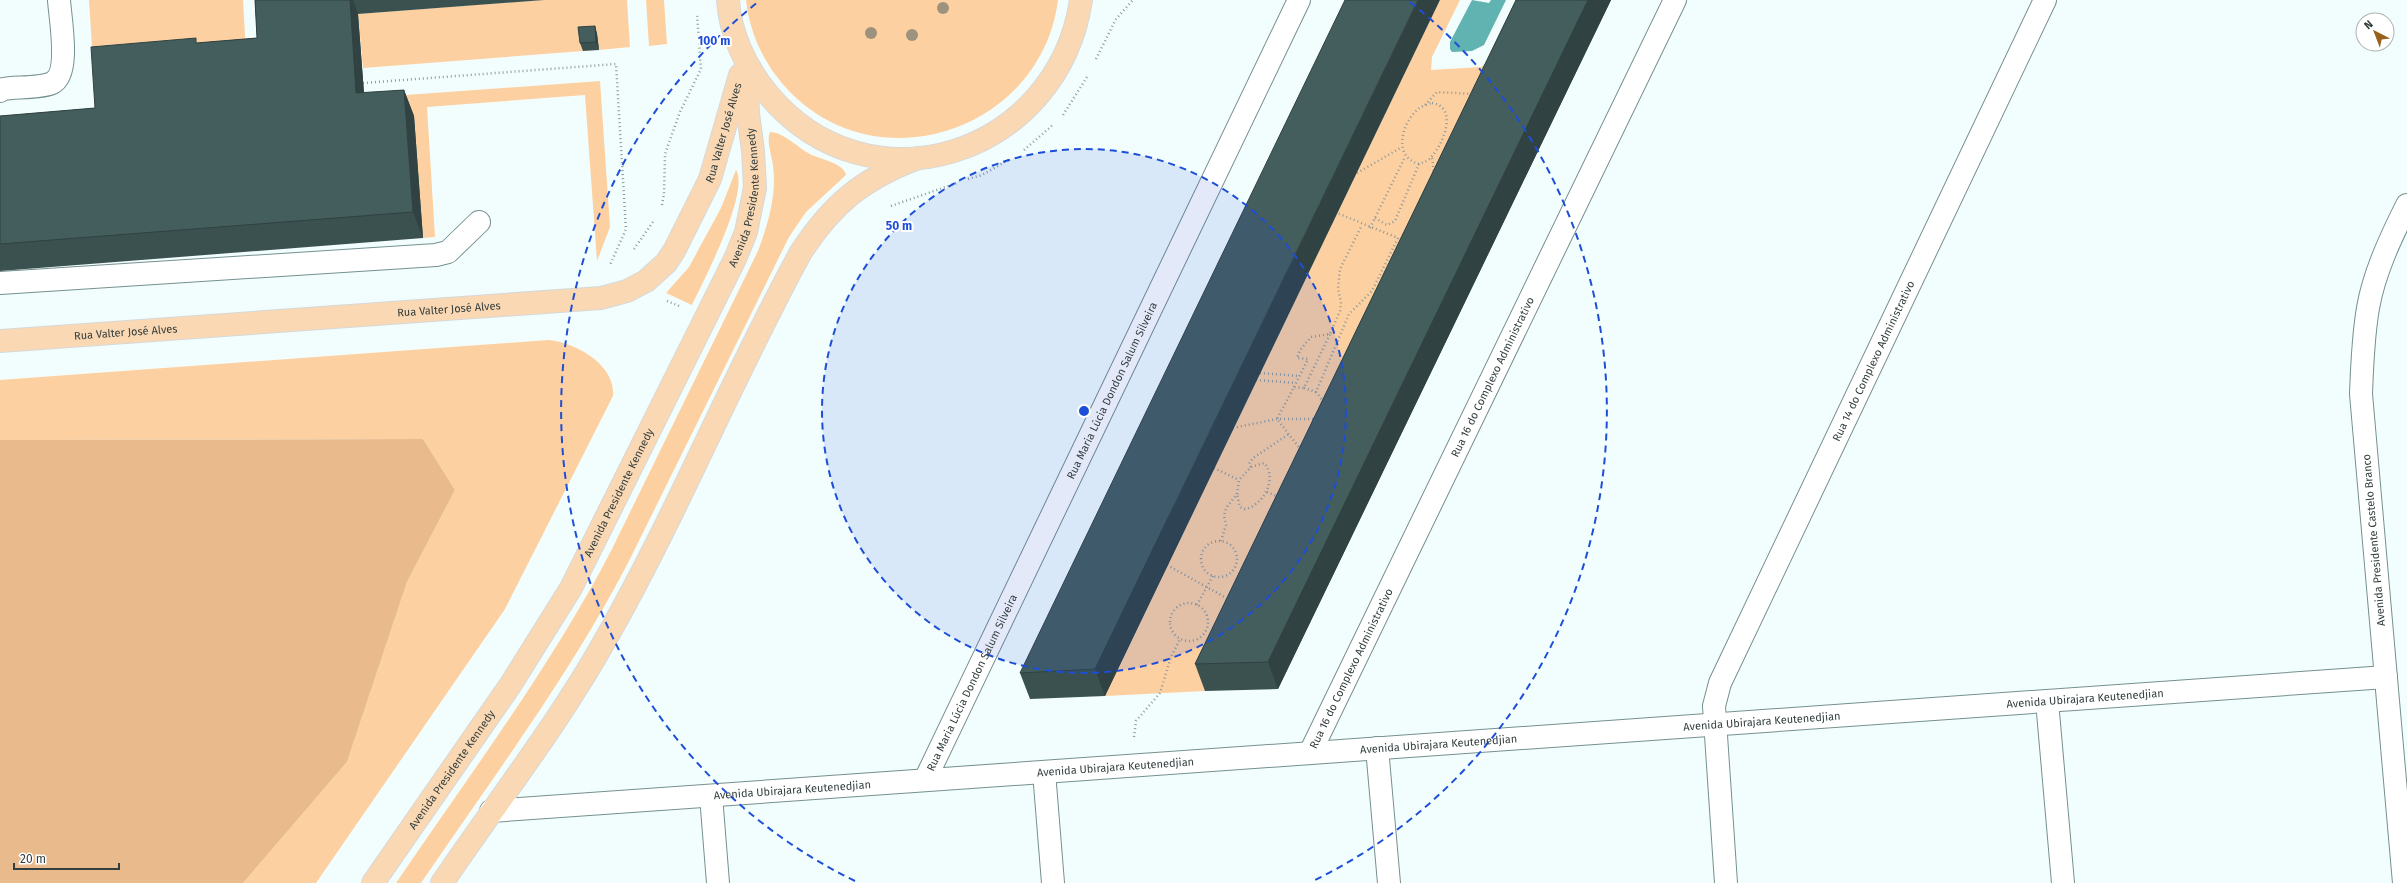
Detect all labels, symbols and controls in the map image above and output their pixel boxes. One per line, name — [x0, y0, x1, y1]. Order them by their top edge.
north arrow — [2355, 12, 2395, 52]
text: N — [2362, 18, 2376, 32]
text: 100 m — [698, 34, 730, 48]
street label: Rua Valter José Alves — [703, 81, 744, 185]
street label: Avenida Presidente Kennedy — [726, 127, 762, 269]
text: 50 m — [886, 219, 912, 233]
street label: Rua 14 do Complexo Administrativo — [1830, 278, 1917, 443]
street label: Rua 16 do Complexo Administrativo — [1448, 295, 1537, 459]
street label: Rua Valter José Alves — [397, 299, 501, 319]
street label: Rua Maria Lúcia Dondon Salum Silveira — [1064, 300, 1160, 481]
street label: Rua Valter José Alves — [74, 322, 178, 342]
centre of rings — [1077, 404, 1091, 418]
street label: Avenida Presidente Kennedy — [581, 426, 656, 559]
street label: Avenida Presidente Castelo Branco — [2360, 453, 2388, 627]
street label: Rua 16 do Complexo Administrativo — [1307, 586, 1395, 751]
street label: Rua Maria Lúcia Dondon Salum Silveira — [924, 592, 1020, 773]
street label: Avenida Ubirajara Keutenedjian — [2006, 686, 2164, 710]
street label: Avenida Presidente Kennedy — [406, 707, 498, 832]
street label: Avenida Ubirajara Keutenedjian — [1683, 709, 1841, 733]
street label: Avenida Ubirajara Keutenedjian — [1360, 732, 1518, 756]
street label: Avenida Ubirajara Keutenedjian — [1036, 755, 1194, 779]
street label: Avenida Ubirajara Keutenedjian — [713, 778, 871, 802]
scale bar — [14, 845, 119, 871]
text: 20 m — [20, 852, 46, 866]

